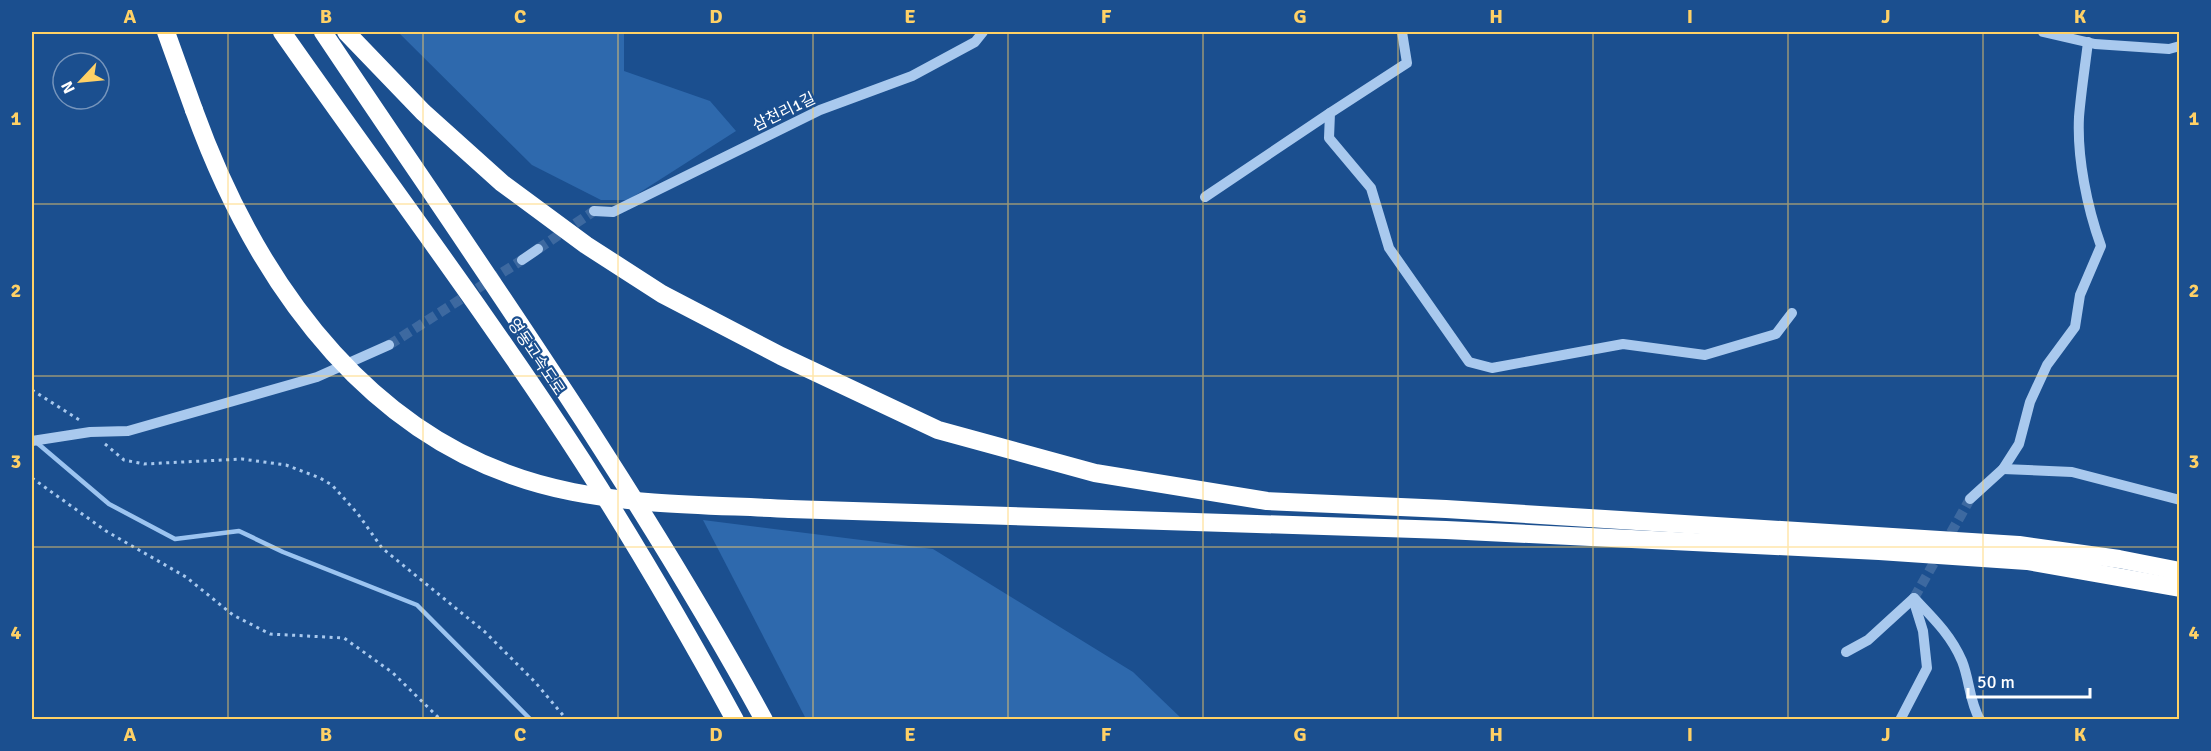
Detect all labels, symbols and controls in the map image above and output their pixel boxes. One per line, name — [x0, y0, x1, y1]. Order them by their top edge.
text: A — [124, 4, 137, 29]
text: B — [320, 4, 332, 29]
text: C — [514, 4, 526, 29]
text: D — [709, 4, 723, 29]
text: E — [904, 4, 916, 29]
text: F — [1101, 4, 1112, 29]
text: G — [1293, 4, 1307, 29]
text: H — [1489, 4, 1503, 29]
text: I — [1687, 4, 1693, 29]
text: J — [1881, 4, 1891, 29]
text: K — [2074, 4, 2087, 29]
north arrow — [51, 51, 111, 111]
text: N — [57, 78, 80, 97]
street label: 삼천리1길 — [749, 88, 819, 136]
text: 1 — [11, 106, 22, 131]
text: 1 — [2189, 106, 2200, 131]
text: 2 — [11, 278, 21, 303]
text: 2 — [2189, 278, 2199, 303]
street label: 영동고속도로 — [503, 315, 569, 399]
text: 3 — [11, 449, 21, 474]
text: 3 — [2189, 449, 2199, 474]
text: 4 — [11, 620, 22, 645]
text: 4 — [2189, 620, 2200, 645]
scale bar — [1968, 661, 2090, 699]
text: 50 m — [1977, 671, 2015, 693]
text: A — [124, 722, 137, 747]
text: B — [320, 722, 332, 747]
text: C — [514, 722, 526, 747]
text: D — [709, 722, 723, 747]
text: E — [904, 722, 916, 747]
text: F — [1101, 722, 1112, 747]
text: G — [1293, 722, 1307, 747]
text: H — [1489, 722, 1503, 747]
text: I — [1687, 722, 1693, 747]
text: J — [1881, 722, 1891, 747]
text: K — [2074, 722, 2087, 747]

